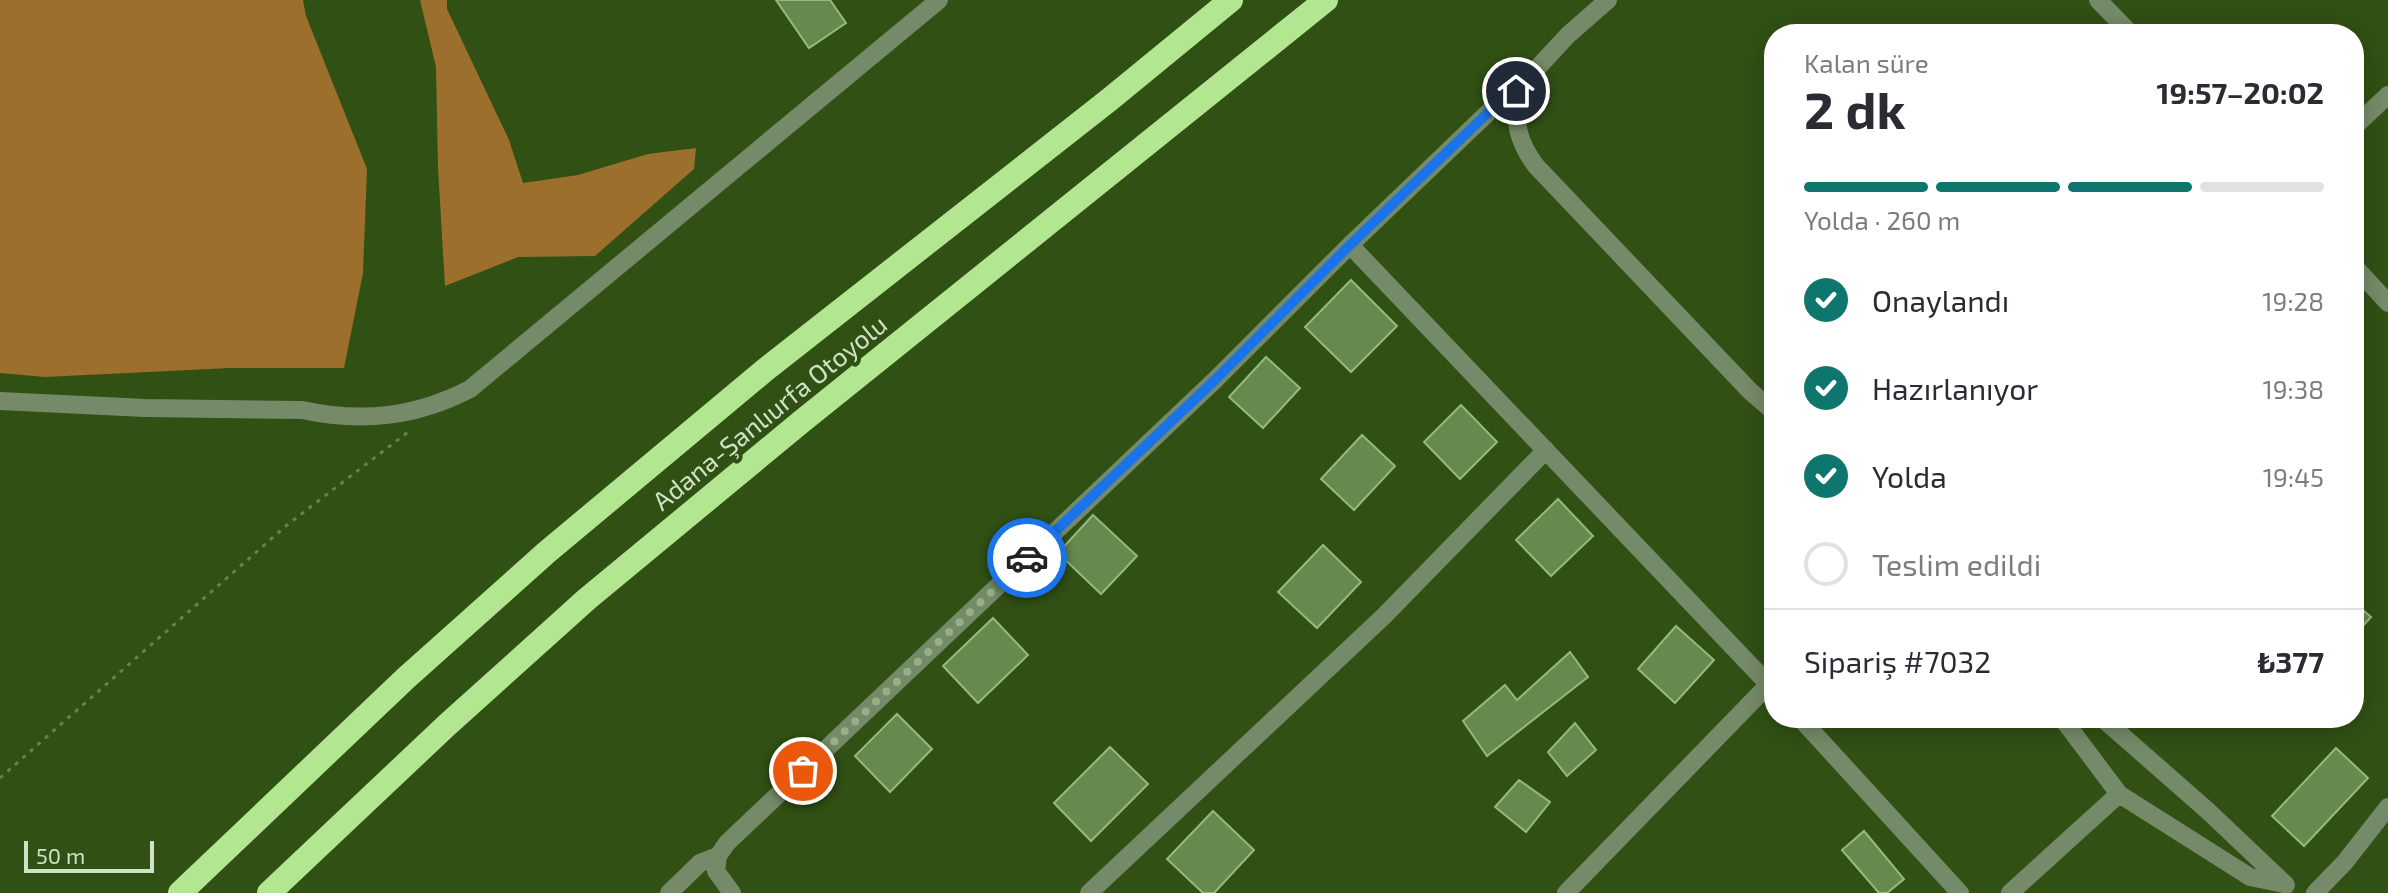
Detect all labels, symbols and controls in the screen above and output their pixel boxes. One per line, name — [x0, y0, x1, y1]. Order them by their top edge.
text: Kalan süre — [1804, 47, 1929, 78]
pin — [1482, 57, 1550, 125]
icon: home — [1494, 69, 1538, 113]
text: 19:57–20:02 — [2157, 74, 2324, 110]
text: 2 dk — [1804, 77, 1906, 139]
text: Yolda · 260 m — [1804, 204, 1960, 235]
icon: check — [1804, 278, 1848, 322]
text: Onaylandı — [1872, 282, 2009, 318]
text: 19:28 — [2262, 285, 2324, 316]
street label: Adana-Şanlıurfa Otoyolu — [646, 308, 894, 517]
icon: check — [1804, 366, 1848, 410]
text: Hazırlanıyor — [1872, 370, 2038, 406]
text: 19:38 — [2262, 373, 2324, 404]
icon: check — [1804, 454, 1848, 498]
text: Yolda — [1872, 458, 1947, 494]
text: 19:45 — [2263, 461, 2324, 492]
courier — [987, 518, 1067, 598]
icon: car — [1005, 536, 1049, 580]
text: Teslim edildi — [1872, 546, 2041, 582]
text: Sipariş #7032 — [1804, 643, 1991, 679]
text: ₺377 — [2257, 643, 2324, 679]
pin — [769, 737, 837, 805]
icon: bag — [781, 749, 825, 793]
scale bar — [24, 837, 154, 873]
text: 50 m — [36, 842, 85, 868]

